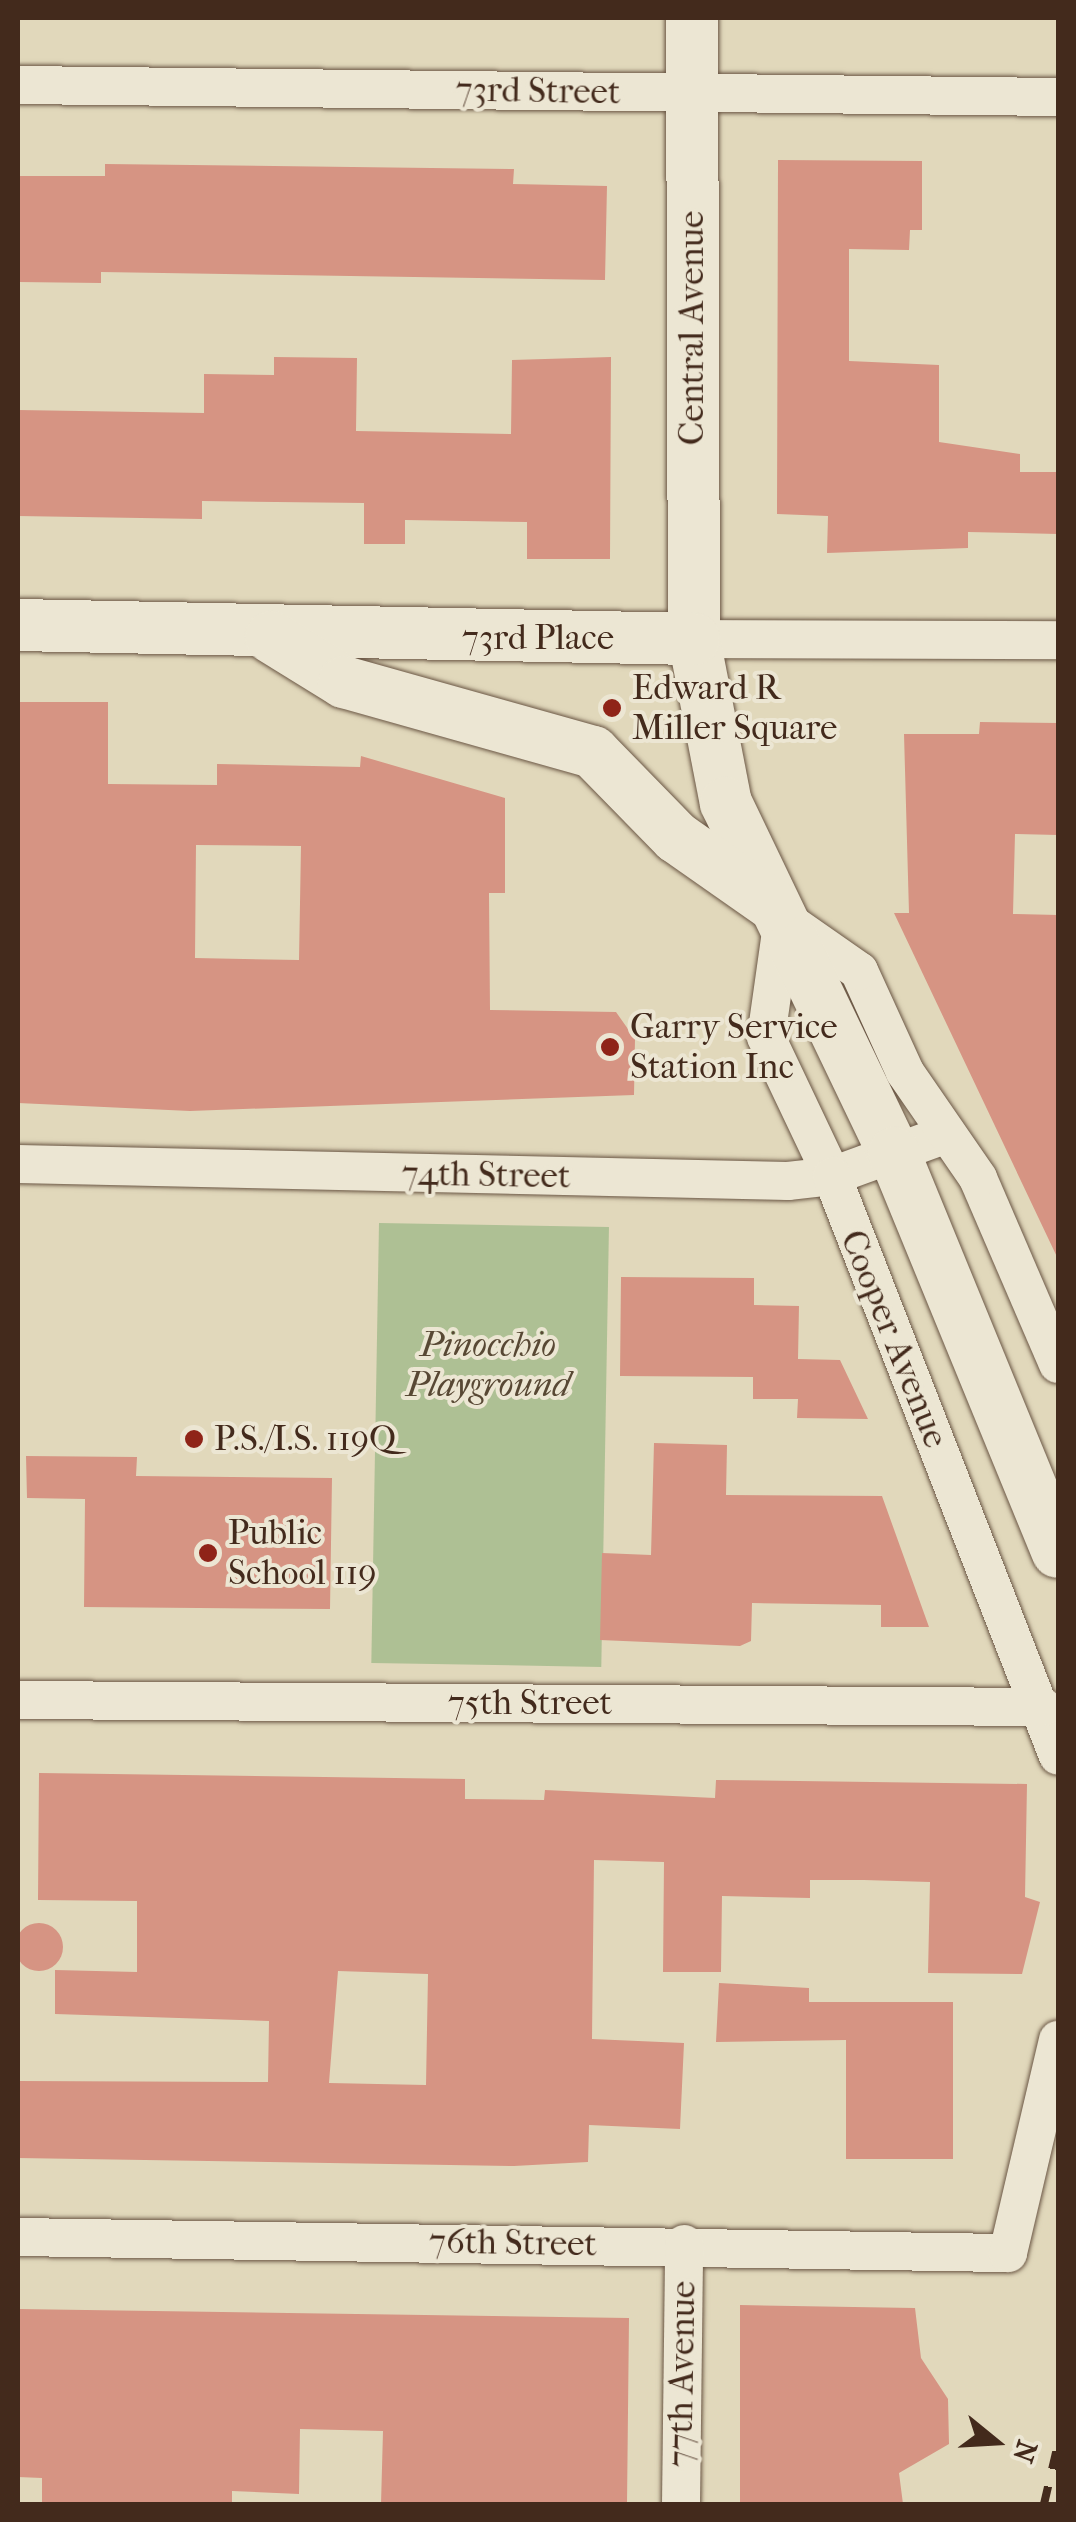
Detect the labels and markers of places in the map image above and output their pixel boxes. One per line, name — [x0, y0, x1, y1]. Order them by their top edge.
place label: Edward R Miller Square — [632, 667, 837, 749]
marker: Edward R Miller Square — [601, 697, 623, 719]
place label: Garry Service Station Inc — [630, 1006, 838, 1088]
marker: Garry Service Station Inc — [599, 1036, 621, 1058]
place label: P.S./I.S. 119Q — [214, 1418, 396, 1460]
marker: P.S./I.S. 119Q — [183, 1428, 205, 1450]
place label: Public School 119 — [228, 1512, 377, 1594]
marker: Public School 119 — [197, 1542, 219, 1564]

